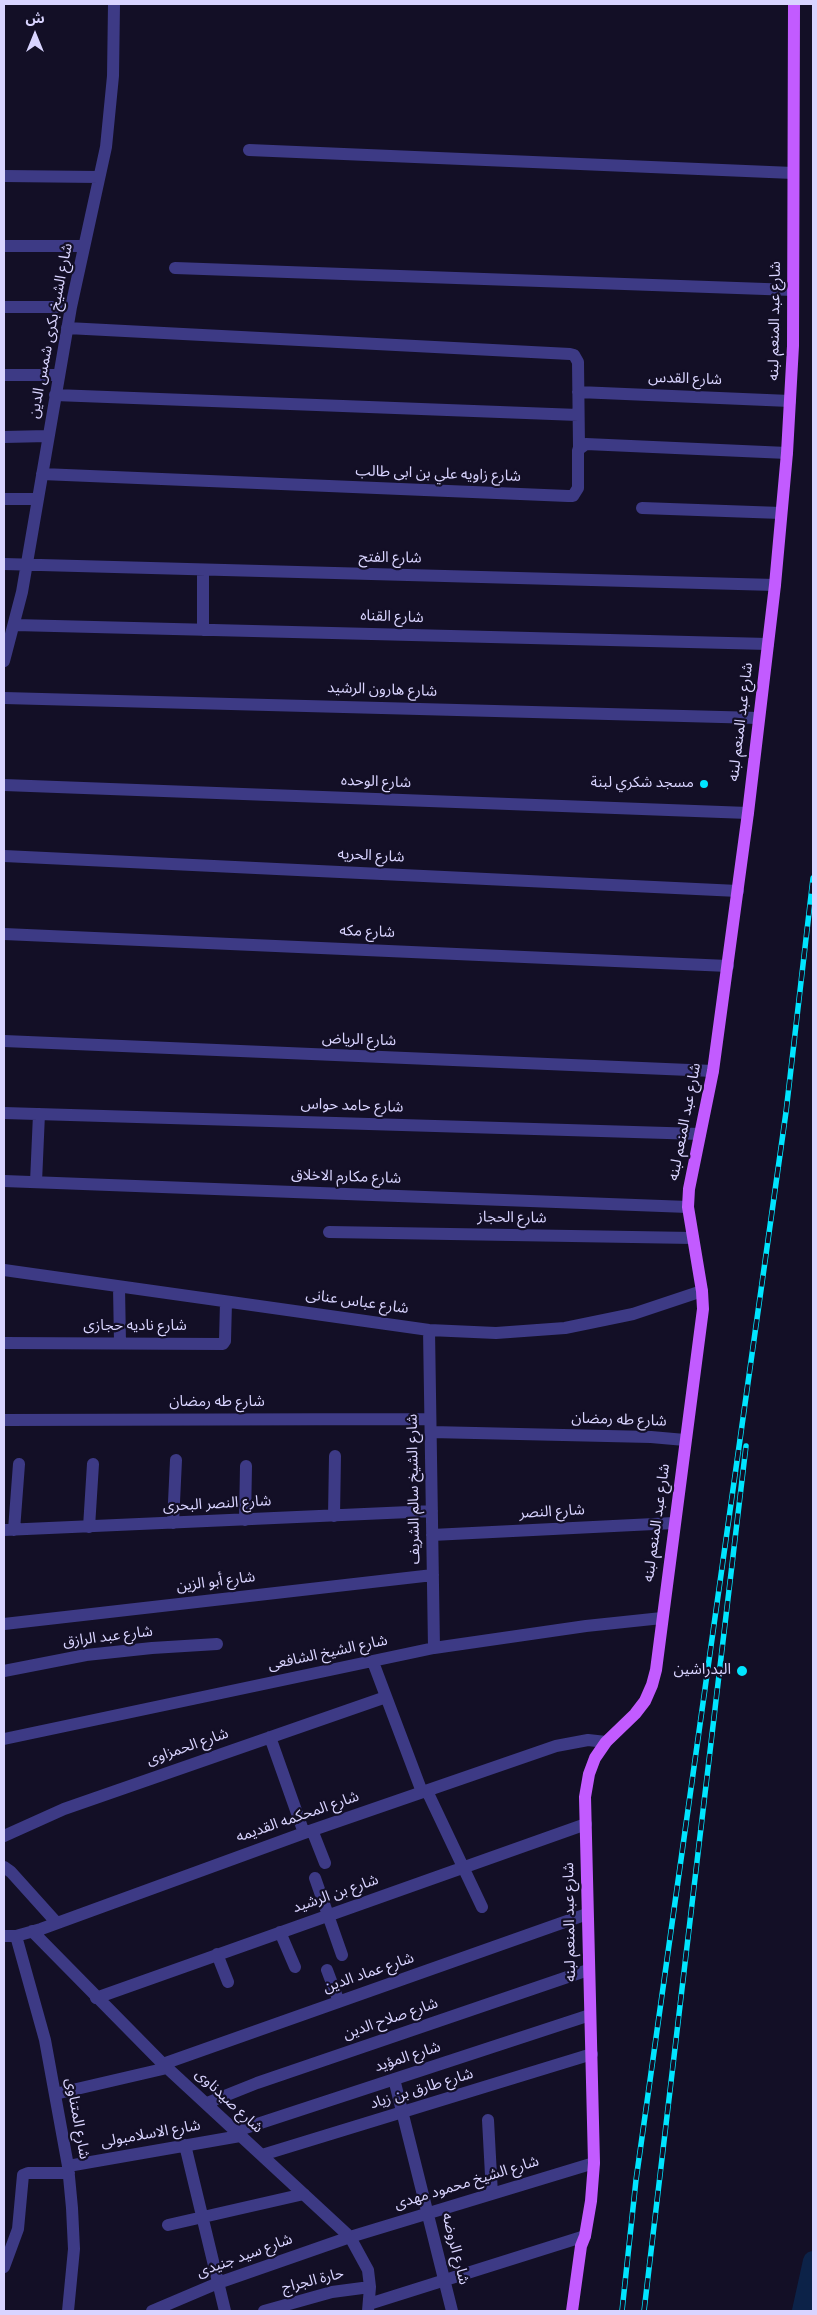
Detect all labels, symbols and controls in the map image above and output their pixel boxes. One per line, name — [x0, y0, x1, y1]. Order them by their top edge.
north arrow — [10, 10, 60, 60]
text: ش — [25, 11, 45, 28]
street label: شارع الشيخ بكرى شمس الدين — [26, 242, 78, 420]
street label: شارع عبد المنعم لبنه — [766, 261, 786, 381]
street label: شارع القدس — [648, 370, 722, 390]
street label: شارع زاويه علي بن ابى طالب — [355, 463, 521, 487]
street label: شارع الفتح — [358, 549, 422, 569]
street label: شارع القناه — [360, 608, 424, 628]
street label: شارع عبد المنعم لبنه — [726, 662, 758, 782]
street label: شارع هارون الرشيد — [327, 680, 437, 702]
street label: شارع الوحده — [341, 773, 411, 793]
place label: مسجد شكري لبنة — [591, 775, 694, 793]
marker: مسجد شكري لبنة — [698, 778, 710, 790]
street label: شارع الحريه — [337, 846, 405, 868]
street label: شارع مكه — [339, 923, 395, 943]
street label: شارع الرياض — [322, 1031, 396, 1051]
street label: شارع عبد المنعم لبنه — [666, 1062, 706, 1182]
street label: شارع حامد حواس — [300, 1096, 404, 1118]
street label: شارع مكارم الاخلاق — [291, 1167, 401, 1189]
street label: شارع الحجاز — [477, 1209, 547, 1229]
street label: شارع عباس عنانى — [304, 1287, 410, 1319]
street label: شارع ناديه حجازى — [83, 1318, 187, 1336]
street label: شارع طه رمضان — [169, 1394, 265, 1412]
street label: شارع طه رمضان — [571, 1410, 667, 1432]
street label: شارع الشيخ سالم الشريف — [405, 1414, 425, 1564]
street label: شارع عبد المنعم لبنه — [641, 1463, 675, 1583]
street label: شارع النصر البحرى — [162, 1493, 272, 1517]
street label: شارع النصر — [519, 1502, 585, 1524]
street label: شارع أبو الزين — [176, 1569, 256, 1597]
street label: شارع عبد الرازق — [62, 1624, 154, 1652]
street label: شارع الشيخ الشافعى — [266, 1633, 390, 1675]
place label: البدراشين — [673, 1662, 731, 1680]
marker: البدراشين — [735, 1664, 749, 1678]
street label: شارع الحمزاوى — [145, 1726, 231, 1770]
street label: شارع المحكمه القديمه — [234, 1789, 362, 1847]
street label: شارع عبد المنعم لبنه — [561, 1862, 581, 1982]
street label: شارع بن الرشيد — [291, 1872, 381, 1918]
street label: شارع عماد الدين — [321, 1950, 417, 1998]
street label: شارع صلاح الدين — [341, 1995, 441, 2045]
street label: شارع المؤيد — [373, 2039, 443, 2077]
street label: شارع صيدناوى — [190, 2066, 266, 2138]
street label: شارع طارق بن زياد — [368, 2066, 476, 2114]
street label: شارع المتناوى — [60, 2077, 92, 2161]
street label: شارع الاسلامبولى — [100, 2117, 202, 2153]
street label: شارع الشيخ محمود مهدى — [392, 2153, 542, 2215]
street label: شارع الروضه — [436, 2211, 472, 2287]
street label: شارع سيد جنيدى — [195, 2231, 295, 2283]
street label: حارة الجراج — [280, 2266, 346, 2298]

